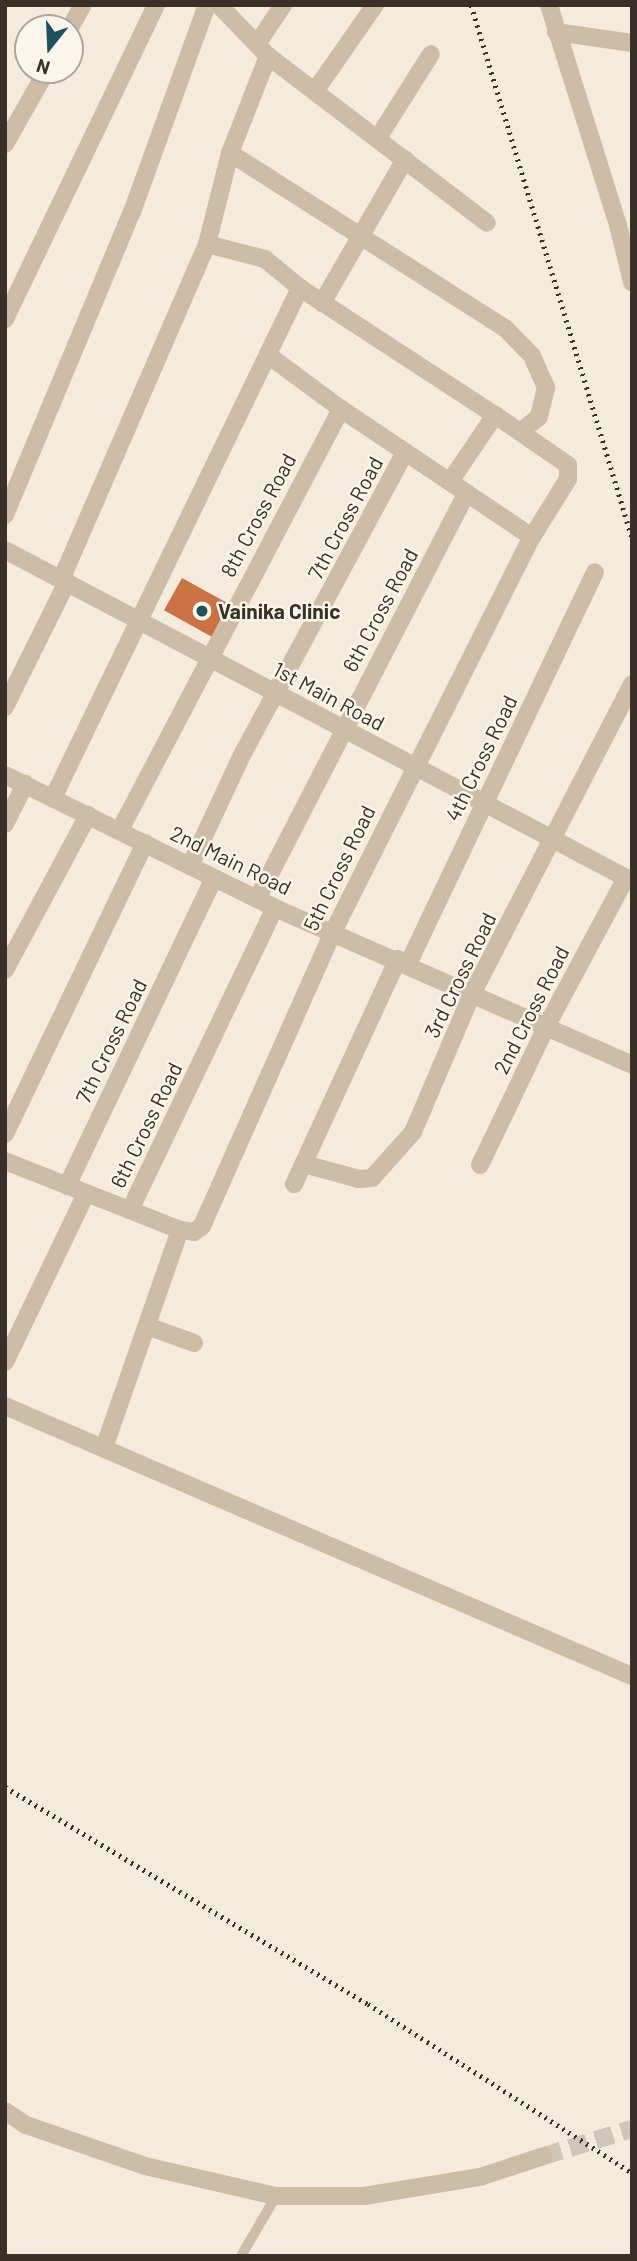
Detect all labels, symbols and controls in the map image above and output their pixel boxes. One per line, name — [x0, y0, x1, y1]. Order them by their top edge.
north arrow — [14, 14, 84, 84]
text: N — [33, 55, 53, 80]
street label: 8th Cross Road — [215, 449, 301, 581]
street label: 7th Cross Road — [302, 452, 388, 584]
street label: 6th Cross Road — [337, 544, 423, 676]
place label: Vainika Clinic — [218, 598, 340, 624]
marker: Vainika Clinic — [192, 601, 212, 621]
street label: 1st Main Road — [269, 656, 389, 736]
street label: 4th Cross Road — [440, 691, 522, 825]
street label: 5th Cross Road — [298, 801, 380, 935]
street label: 2nd Main Road — [167, 820, 295, 900]
street label: 3rd Cross Road — [419, 908, 501, 1042]
street label: 2nd Cross Road — [488, 942, 574, 1078]
street label: 7th Cross Road — [70, 975, 152, 1107]
street label: 6th Cross Road — [105, 1058, 187, 1192]

